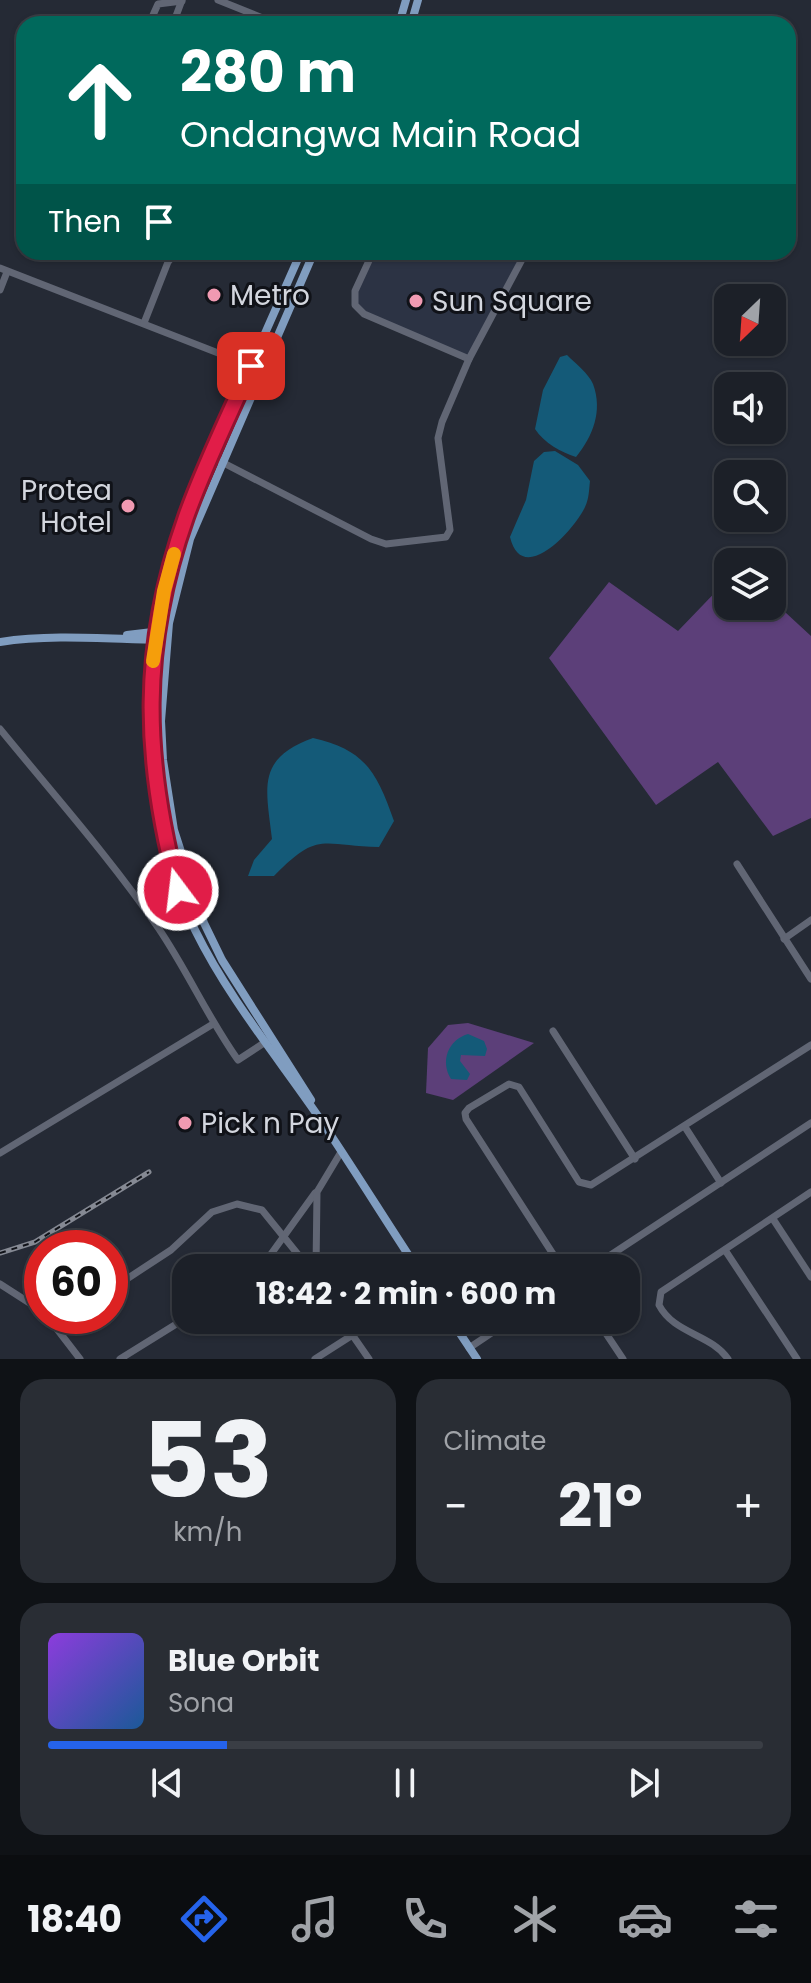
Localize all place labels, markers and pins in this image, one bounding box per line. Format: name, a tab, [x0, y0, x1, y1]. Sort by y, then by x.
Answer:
place label: Metro	[230, 276, 310, 315]
place label: Sun Square	[432, 282, 592, 321]
marker: Metro	[205, 286, 223, 304]
marker: Sun Square	[407, 292, 425, 310]
pin	[217, 332, 285, 400]
place label: Protea Hotel	[21, 471, 112, 542]
marker: Protea Hotel	[119, 497, 137, 515]
place label: Pick n Pay	[201, 1104, 340, 1143]
marker: Pick n Pay	[176, 1114, 194, 1132]

